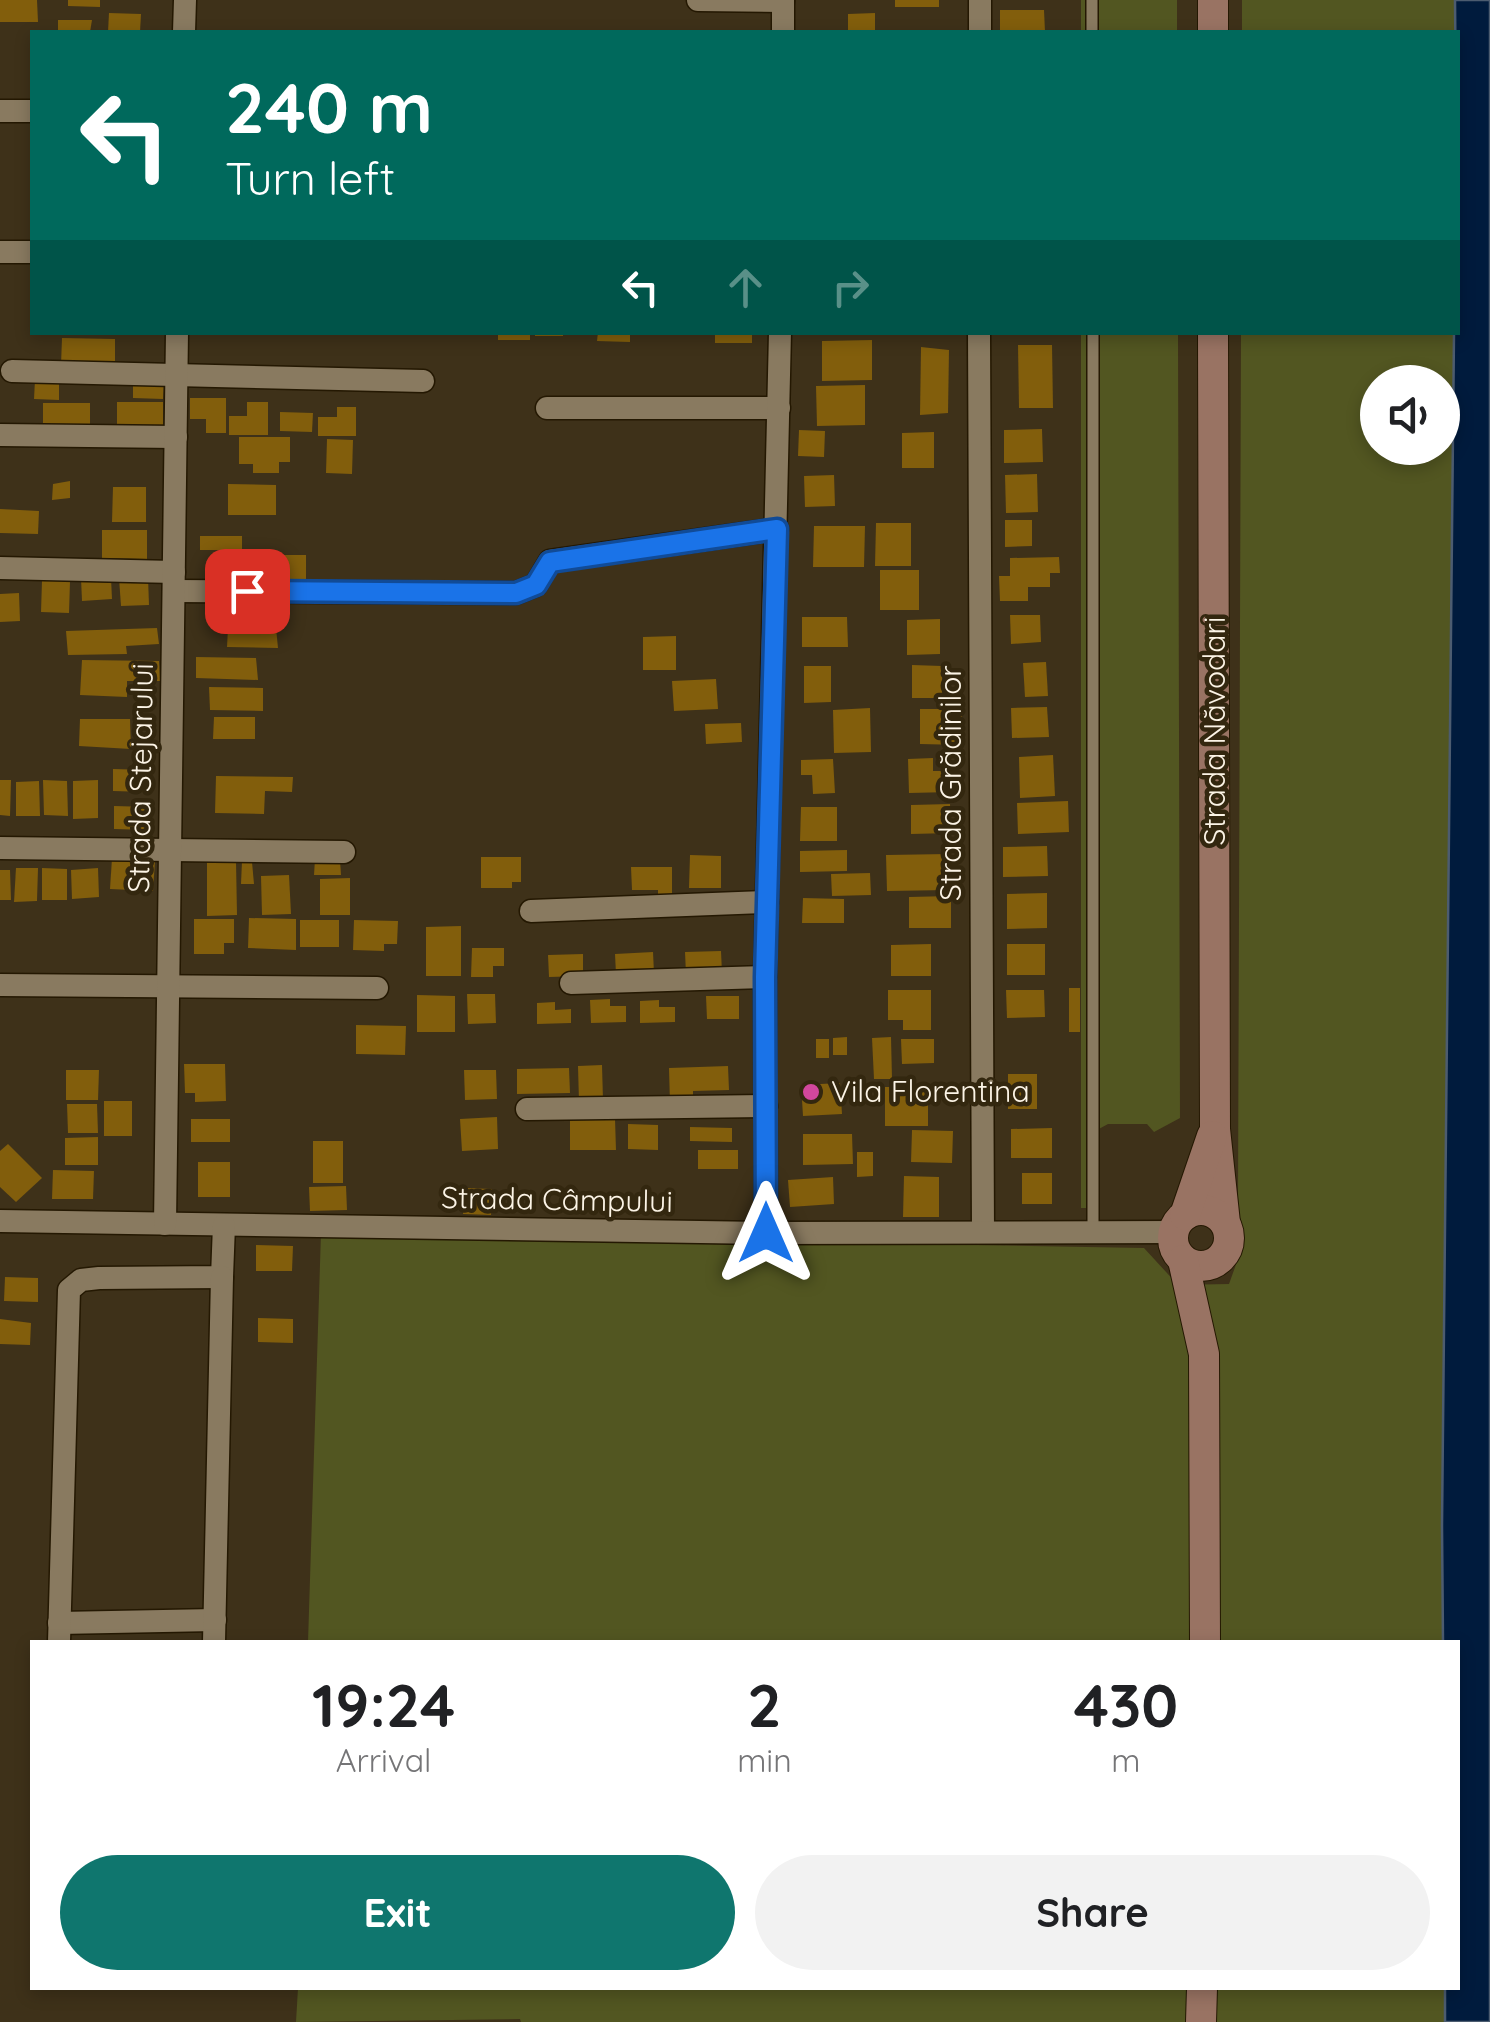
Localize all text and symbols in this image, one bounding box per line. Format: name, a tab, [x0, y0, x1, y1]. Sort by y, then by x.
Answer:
text: 240 m	[225, 63, 433, 151]
icon: left	[60, 70, 190, 200]
text: Turn left	[225, 150, 395, 206]
icon: left	[613, 260, 668, 315]
icon: ahead	[718, 260, 773, 315]
icon: right	[823, 260, 878, 315]
map controls	[1360, 365, 1460, 465]
button: sound	[1360, 365, 1460, 465]
pin	[205, 549, 290, 634]
icon: arrive	[220, 564, 275, 619]
street label: Strada Năvodari	[1195, 617, 1233, 845]
street label: Strada Stejarului	[119, 663, 161, 893]
street label: Strada Grădinilor	[931, 665, 969, 901]
place label: Vila Florentina	[831, 1072, 1030, 1110]
marker: Vila Florentina	[800, 1081, 822, 1103]
street label: Strada Câmpului	[441, 1178, 673, 1220]
position arrow	[714, 1181, 818, 1285]
text: 19:24	[312, 1667, 455, 1742]
text: 2	[747, 1667, 782, 1742]
text: 430	[1074, 1667, 1178, 1742]
text: Arrival	[336, 1740, 431, 1780]
text: min	[737, 1740, 792, 1780]
text: m	[1111, 1740, 1140, 1780]
button: Exit	[60, 1855, 735, 1970]
button: Share	[755, 1855, 1430, 1970]

